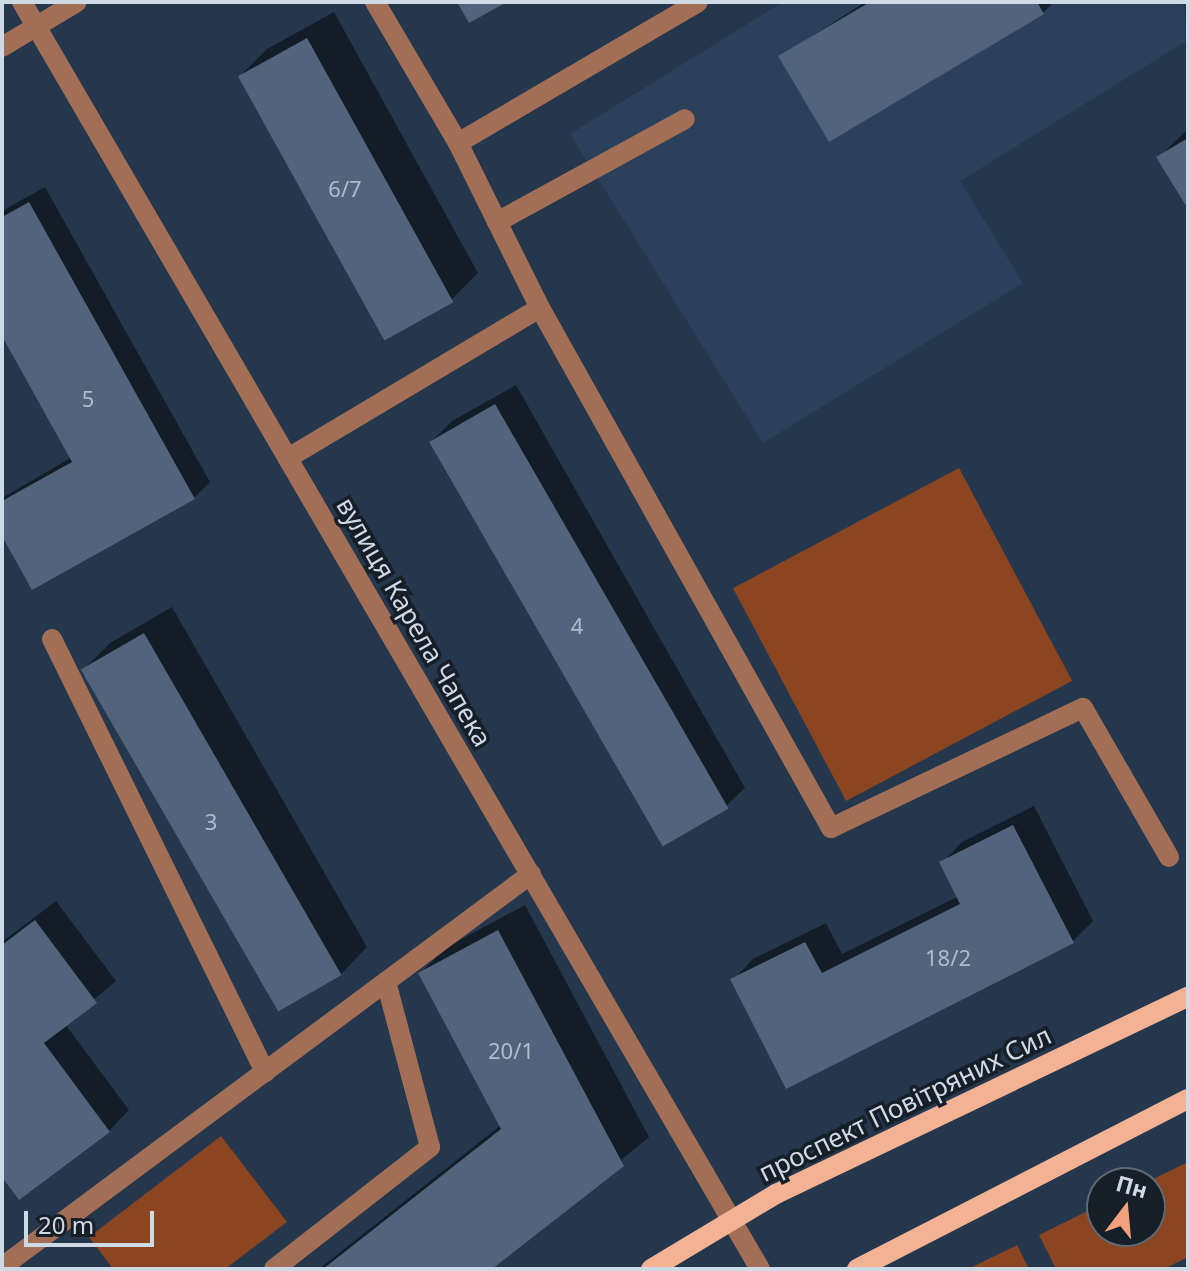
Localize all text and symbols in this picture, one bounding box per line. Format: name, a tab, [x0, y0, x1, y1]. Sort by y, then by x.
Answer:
house number: 6/7	[328, 176, 362, 202]
house number: 5	[82, 386, 94, 412]
street label: вулиця Карела Чапека	[330, 492, 498, 752]
house number: 4	[571, 613, 583, 639]
house number: 3	[205, 809, 217, 835]
house number: 18/2	[925, 945, 971, 971]
street label: проспект Повітряних Сил	[754, 1020, 1056, 1188]
house number: 20/1	[488, 1038, 534, 1064]
north arrow	[1086, 1167, 1166, 1247]
text: Пн	[1113, 1167, 1151, 1205]
scale bar	[28, 1195, 158, 1245]
text: 20 m	[38, 1208, 94, 1241]

